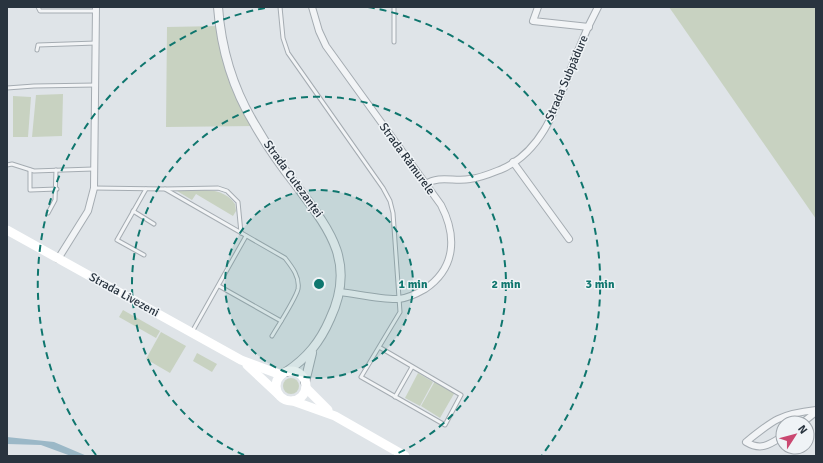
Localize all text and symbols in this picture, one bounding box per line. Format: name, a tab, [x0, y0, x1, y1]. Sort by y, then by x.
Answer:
street label: Strada Subpădure	[542, 33, 592, 123]
street label: Strada Rămurele	[376, 120, 438, 198]
street label: Strada Cutezanței	[260, 138, 326, 220]
street label: Strada Livezeni	[86, 270, 162, 320]
centre of rings	[312, 277, 326, 291]
text: 1 min	[399, 277, 428, 292]
text: 2 min	[492, 277, 521, 292]
text: 3 min	[586, 277, 615, 292]
north arrow	[775, 415, 815, 455]
text: N	[795, 422, 810, 436]

